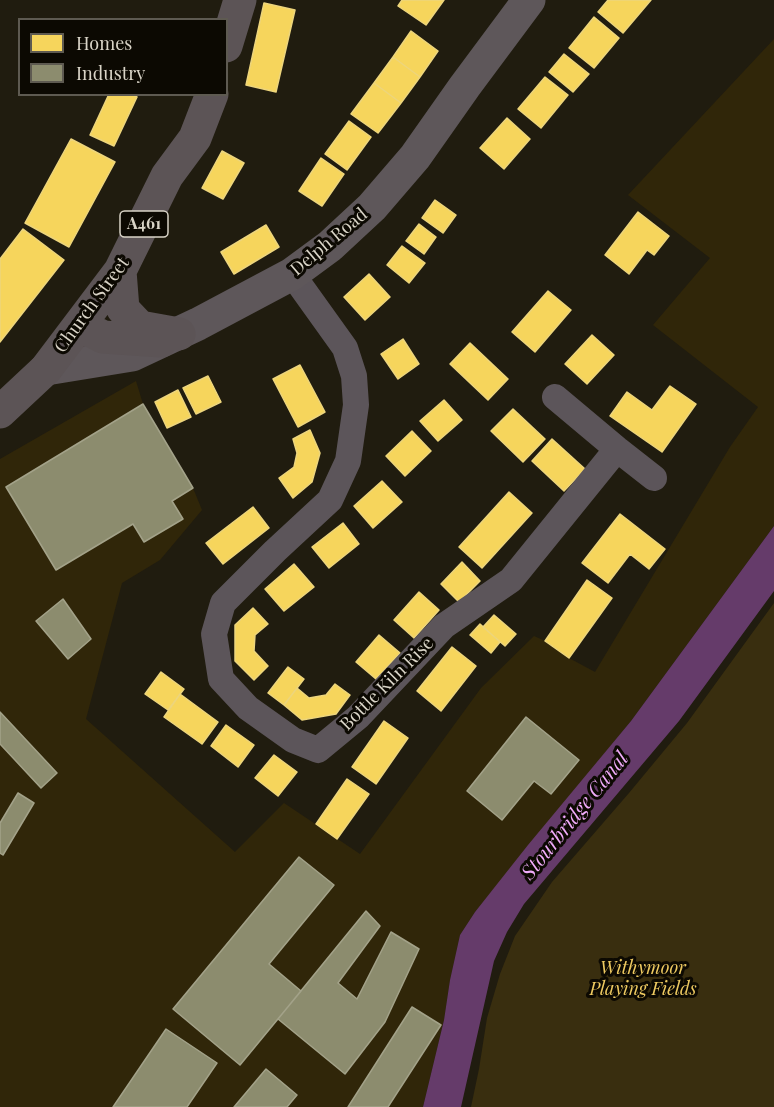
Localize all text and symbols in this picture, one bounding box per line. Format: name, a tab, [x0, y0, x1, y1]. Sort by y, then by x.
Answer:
legend	[18, 18, 228, 96]
text: Homes	[76, 31, 132, 55]
text: Industry	[76, 61, 145, 85]
street label: Delph Road	[286, 204, 372, 280]
road number: A461	[120, 211, 168, 237]
street label: Church Street	[50, 253, 134, 357]
street label: Bottle Kiln Rise	[336, 633, 438, 735]
water label: Stourbridge Canal	[516, 747, 634, 885]
park label: Withymoor Playing Fields	[589, 957, 697, 1000]

